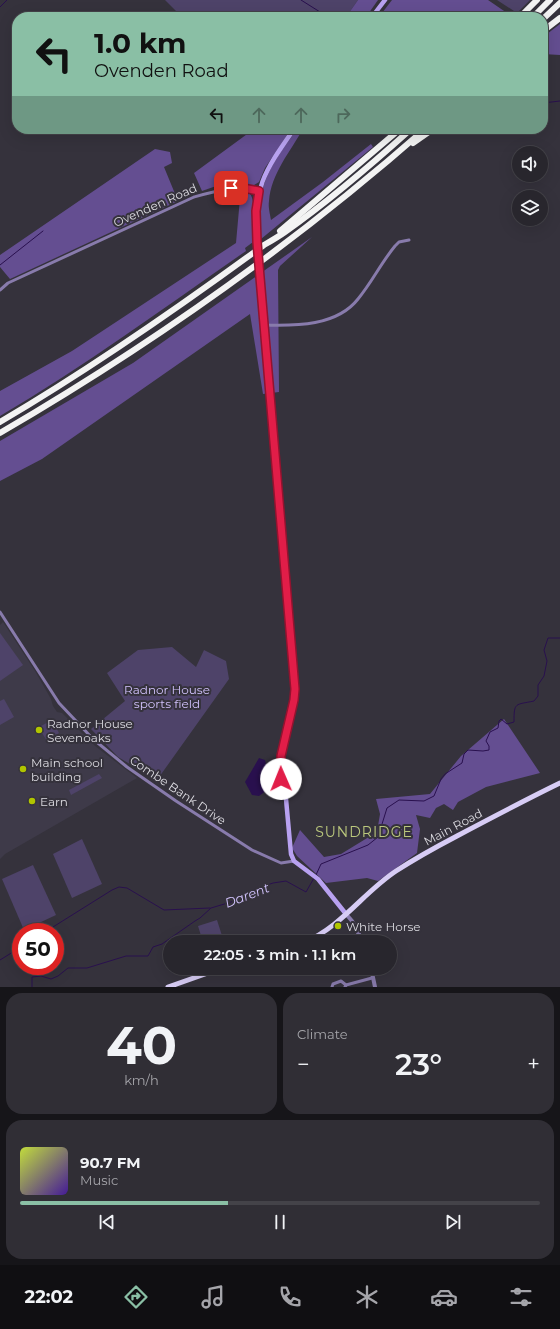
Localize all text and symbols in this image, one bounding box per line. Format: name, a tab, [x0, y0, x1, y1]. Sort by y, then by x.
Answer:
text: 1.0 km	[94, 26, 187, 60]
icon: left	[28, 28, 80, 80]
text: Ovenden Road	[94, 60, 229, 82]
icon: left	[206, 104, 228, 126]
icon: ahead	[248, 104, 270, 126]
icon: ahead	[290, 104, 312, 126]
icon: right	[332, 104, 354, 126]
map controls	[512, 146, 548, 226]
button: sound	[512, 146, 548, 182]
pin	[214, 171, 248, 205]
icon: arrive	[220, 177, 242, 199]
street label: Ovenden Road	[111, 180, 199, 230]
button: layers	[512, 190, 548, 226]
park label: Radnor House sports field	[124, 682, 210, 711]
place label: Radnor House Sevenoaks	[47, 716, 133, 745]
marker: Radnor House Sevenoaks	[34, 725, 44, 735]
street label: Combe Bank Drive	[127, 752, 229, 828]
place label: Main school building	[31, 755, 103, 784]
position arrow	[260, 758, 302, 800]
marker: Main school building	[18, 764, 28, 774]
place label: Earn	[40, 794, 68, 809]
marker: Earn	[27, 796, 37, 806]
street label: Main Road	[421, 805, 485, 849]
district label: SUNDRIDGE	[315, 823, 413, 841]
water label: Darent	[222, 879, 272, 911]
place label: White Horse	[346, 919, 421, 934]
marker: White Horse	[333, 921, 343, 931]
speed limit sign: 50	[12, 923, 64, 975]
text: 22:05 · 3 min · 1.1 km	[204, 945, 356, 964]
text: 40	[106, 1014, 177, 1077]
text: Climate	[297, 1026, 348, 1042]
text: 23°	[395, 1046, 442, 1083]
text: −	[297, 1051, 310, 1078]
text: +	[527, 1051, 540, 1078]
text: km/h	[124, 1072, 159, 1088]
text: 90.7 FM	[80, 1153, 141, 1172]
text: Music	[80, 1172, 118, 1188]
icon: previous	[96, 1211, 118, 1233]
icon: pause	[269, 1211, 291, 1233]
icon: next	[442, 1211, 464, 1233]
icon: directions	[122, 1283, 150, 1311]
icon: music	[199, 1283, 227, 1311]
icon: phone	[276, 1283, 304, 1311]
icon: climate	[353, 1283, 381, 1311]
icon: car	[430, 1283, 458, 1311]
icon: filters	[507, 1283, 535, 1311]
text: 22:02	[25, 1286, 73, 1308]

